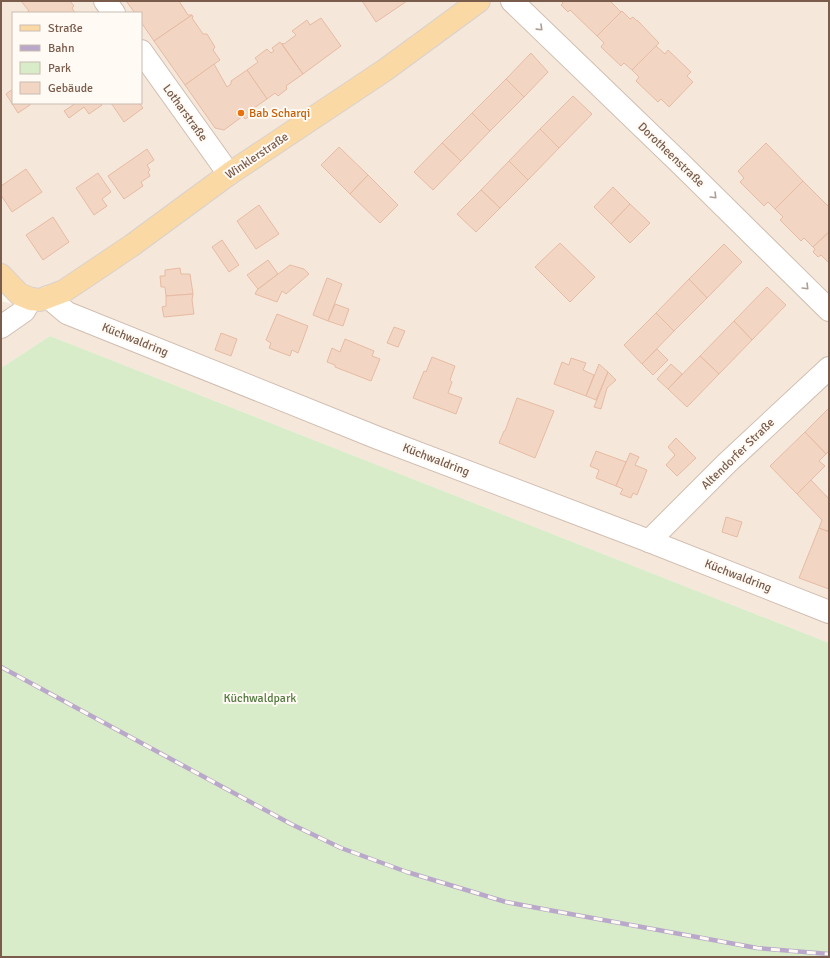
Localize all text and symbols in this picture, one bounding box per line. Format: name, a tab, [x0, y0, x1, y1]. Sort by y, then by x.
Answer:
legend	[12, 12, 142, 104]
text: Straße	[48, 21, 83, 36]
one-way arrow	[535, 23, 543, 31]
text: Bahn	[48, 41, 74, 56]
text: Park	[48, 61, 71, 76]
text: Gebäude	[48, 81, 93, 96]
street label: Lotharstraße	[159, 82, 211, 144]
place label: Bab Scharqi	[249, 106, 310, 121]
marker: Bab Scharqi	[236, 108, 246, 118]
street label: Dorotheenstraße	[634, 119, 708, 191]
street label: Winklerstraße	[223, 129, 291, 183]
one-way arrow	[709, 191, 717, 199]
one-way arrow	[801, 283, 809, 290]
street label: Küchwaldring	[99, 320, 171, 360]
street label: Altendorfer Straße	[698, 415, 778, 493]
street label: Küchwaldring	[400, 440, 472, 480]
street label: Küchwaldring	[702, 556, 774, 596]
park label: Küchwaldpark	[224, 691, 296, 706]

